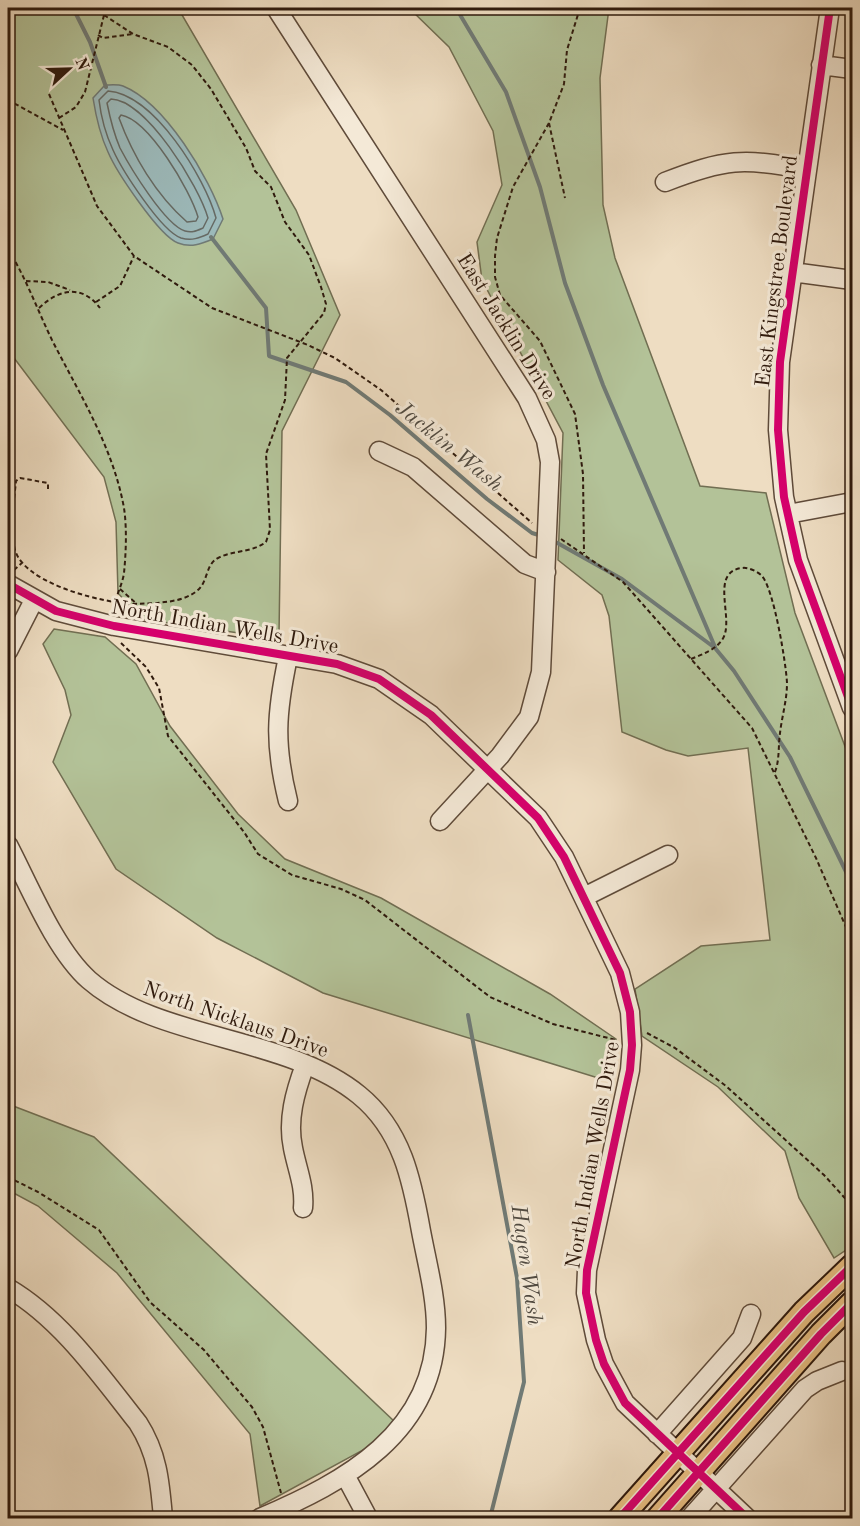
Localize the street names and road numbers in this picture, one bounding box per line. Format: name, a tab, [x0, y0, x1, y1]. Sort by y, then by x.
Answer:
street label: East Kingstree Boulevard	[753, 154, 802, 388]
street label: East Jacklin Drive	[452, 250, 559, 404]
street label: North Indian Wells Drive	[109, 597, 340, 658]
street label: North Nicklaus Drive	[140, 979, 331, 1062]
street label: North Indian Wells Drive	[563, 1040, 624, 1271]

